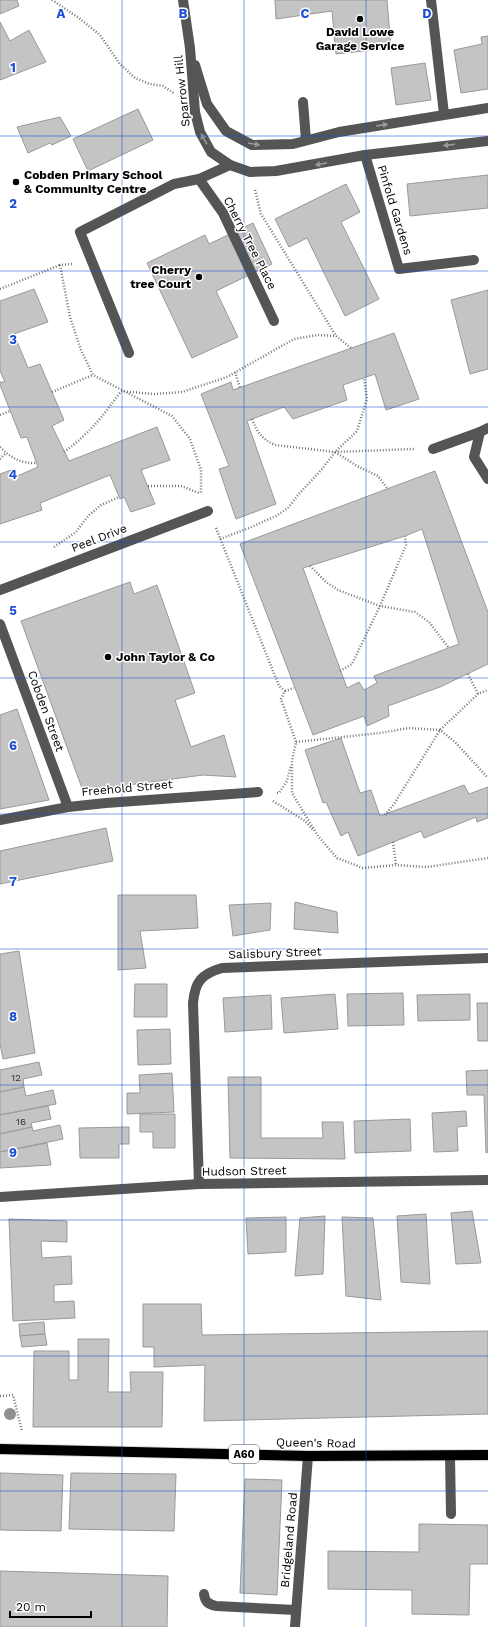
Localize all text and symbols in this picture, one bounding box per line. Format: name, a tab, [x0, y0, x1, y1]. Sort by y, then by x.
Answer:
text: A	[57, 6, 66, 21]
text: B	[179, 6, 188, 21]
text: C	[301, 6, 310, 21]
text: D	[422, 6, 432, 21]
marker: David Lowe Garage Service	[355, 14, 365, 24]
place label: David Lowe Garage Service	[316, 25, 404, 53]
street label: Sparrow Hill	[171, 54, 193, 127]
text: 1	[10, 60, 16, 75]
one-way arrow	[376, 122, 388, 128]
one-way arrow	[200, 134, 207, 145]
one-way arrow	[248, 141, 260, 147]
one-way arrow	[443, 142, 455, 149]
one-way arrow	[314, 161, 327, 167]
street label: Pinfold Gardens	[375, 163, 415, 257]
place label: Cobden Primary School & Community Centre	[24, 168, 163, 196]
marker: Cobden Primary School & Community Centre	[11, 177, 21, 187]
street label: Cherry Tree Place	[220, 194, 280, 292]
text: 2	[9, 196, 17, 211]
place label: Cherry tree Court	[130, 263, 192, 291]
marker: Cherry tree Court	[194, 272, 204, 282]
text: 3	[9, 332, 17, 347]
text: 4	[9, 467, 18, 482]
street label: Peel Drive	[69, 521, 129, 555]
text: 5	[9, 603, 17, 618]
place label: John Taylor & Co	[116, 650, 215, 664]
marker: John Taylor & Co	[103, 652, 113, 662]
street label: Cobden Street	[25, 669, 67, 753]
text: 6	[9, 738, 17, 753]
street label: Freehold Street	[81, 777, 173, 799]
text: 7	[9, 874, 17, 889]
street label: Salisbury Street	[228, 944, 322, 962]
text: 8	[9, 1009, 17, 1024]
house number: 12	[11, 1072, 21, 1083]
house number: 16	[16, 1116, 26, 1127]
text: 9	[9, 1145, 17, 1160]
street label: Hudson Street	[201, 1163, 287, 1179]
street label: Queen's Road	[276, 1435, 356, 1451]
road number: A60	[229, 1445, 259, 1463]
street label: Bridgeland Road	[278, 1492, 300, 1588]
scale bar	[10, 1593, 91, 1619]
text: 20 m	[16, 1600, 46, 1614]

